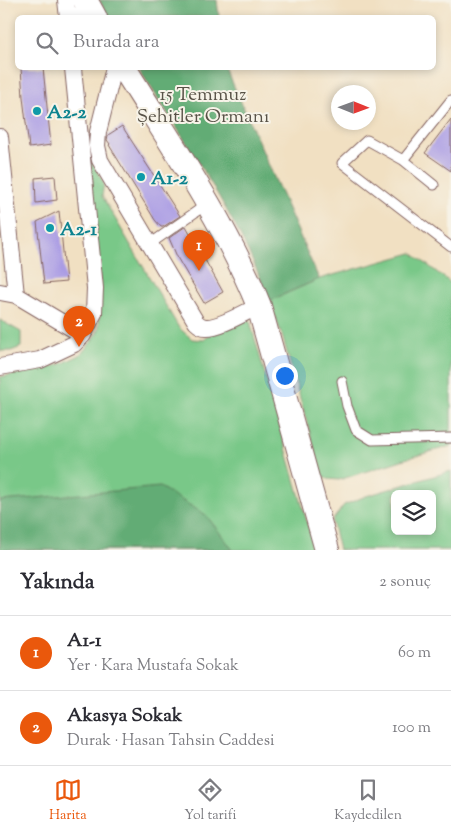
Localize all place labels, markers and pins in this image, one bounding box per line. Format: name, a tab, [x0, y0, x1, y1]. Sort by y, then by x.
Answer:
place label: A2-2	[47, 100, 87, 127]
marker: A2-2	[31, 105, 43, 117]
place label: A1-2	[151, 166, 188, 193]
marker: A1-2	[135, 171, 147, 183]
place label: A2-1	[60, 217, 98, 244]
marker: A2-1	[44, 222, 56, 234]
pin: 1	[183, 230, 215, 271]
pin: 2	[63, 306, 95, 347]

